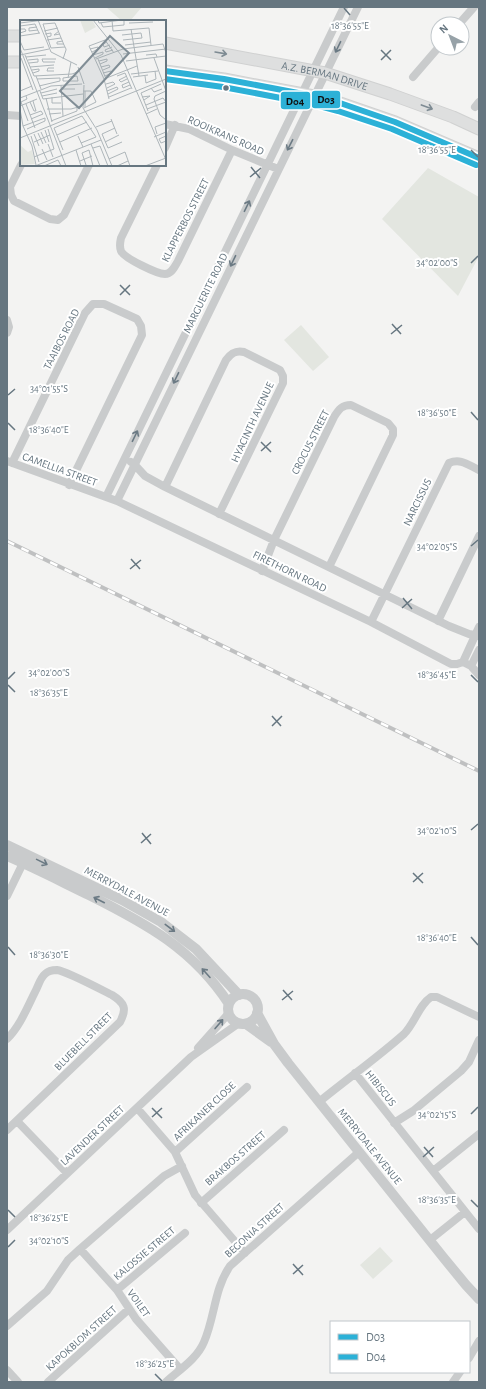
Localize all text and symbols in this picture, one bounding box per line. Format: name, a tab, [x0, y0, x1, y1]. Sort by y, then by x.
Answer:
north arrow	[430, 16, 470, 56]
inset map	[20, 20, 166, 166]
text: 18°36'55"E	[331, 21, 369, 31]
text: N	[437, 22, 450, 36]
one-way arrow	[334, 40, 341, 52]
one-way arrow	[214, 49, 227, 57]
street label: A.Z. BERMAN DRIVE	[281, 60, 369, 93]
unlabelled marker	[221, 83, 231, 93]
line badge: D03	[311, 90, 341, 109]
line badge: D04	[280, 91, 311, 110]
text: D03	[317, 94, 335, 105]
text: D04	[286, 96, 305, 107]
one-way arrow	[420, 104, 432, 112]
street label: ROOIKRANS ROAD	[186, 114, 266, 157]
one-way arrow	[286, 139, 293, 151]
text: 18°36'55"E	[418, 145, 456, 155]
street label: KLAPPERBOS STREET	[160, 176, 212, 264]
one-way arrow	[244, 200, 251, 212]
street label: MARGUERITE ROAD	[181, 251, 230, 335]
one-way arrow	[229, 255, 236, 267]
text: 34°02'00"S	[416, 258, 458, 268]
street label: TAAIBOS ROAD	[41, 307, 81, 371]
one-way arrow	[172, 372, 179, 384]
street label: HYACINTH AVENUE	[229, 380, 276, 464]
text: 34°01'55"S	[30, 384, 68, 394]
street label: CROCUS STREET	[289, 408, 332, 476]
text: 18°36'50"E	[418, 408, 457, 418]
text: 18°36'40"E	[29, 425, 69, 435]
one-way arrow	[132, 431, 139, 443]
street label: CAMELLIA STREET	[21, 451, 99, 488]
street label: NARCISSUS	[401, 477, 434, 528]
text: 34°02'05"S	[417, 542, 457, 552]
street label: FIRETHORN ROAD	[251, 549, 328, 594]
text: 34°02'00"S	[28, 668, 70, 678]
text: 18°36'45"E	[418, 670, 456, 680]
text: 18°36'35"E	[30, 688, 68, 698]
text: 34°02'10"S	[417, 826, 457, 836]
one-way arrow	[36, 859, 48, 866]
street label: MERRYDALE AVENUE	[83, 865, 171, 919]
one-way arrow	[93, 896, 105, 903]
one-way arrow	[164, 924, 175, 932]
text: 18°36'40"E	[417, 933, 457, 943]
text: 18°36'30"E	[30, 950, 68, 960]
one-way arrow	[201, 968, 210, 978]
street label: BLUEBELL STREET	[52, 1010, 115, 1073]
one-way arrow	[215, 1019, 224, 1030]
street label: HIBISCUS	[363, 1068, 398, 1108]
street label: AFRIKANER CLOSE	[171, 1079, 238, 1143]
street label: LAVENDER STREET	[58, 1103, 127, 1168]
street label: MERRYDALE AVENUE	[336, 1106, 404, 1187]
text: 34°02'15"S	[418, 1110, 457, 1120]
street label: BRAKBOS STREET	[203, 1129, 268, 1188]
text: 18°36'35"E	[418, 1195, 456, 1205]
street label: BEGONIA STREET	[223, 1201, 287, 1260]
text: 18°36'25"E	[30, 1213, 68, 1223]
street label: KALOSSIE STREET	[111, 1224, 178, 1282]
text: 34°02'10"S	[29, 1236, 69, 1246]
street label: VOILET	[125, 1287, 152, 1320]
street label: KAPOKBLOM STREET	[44, 1303, 119, 1373]
legend	[330, 1321, 470, 1373]
text: D03	[366, 1331, 385, 1343]
text: D04	[366, 1351, 386, 1363]
text: 18°36'25"E	[136, 1359, 174, 1369]

